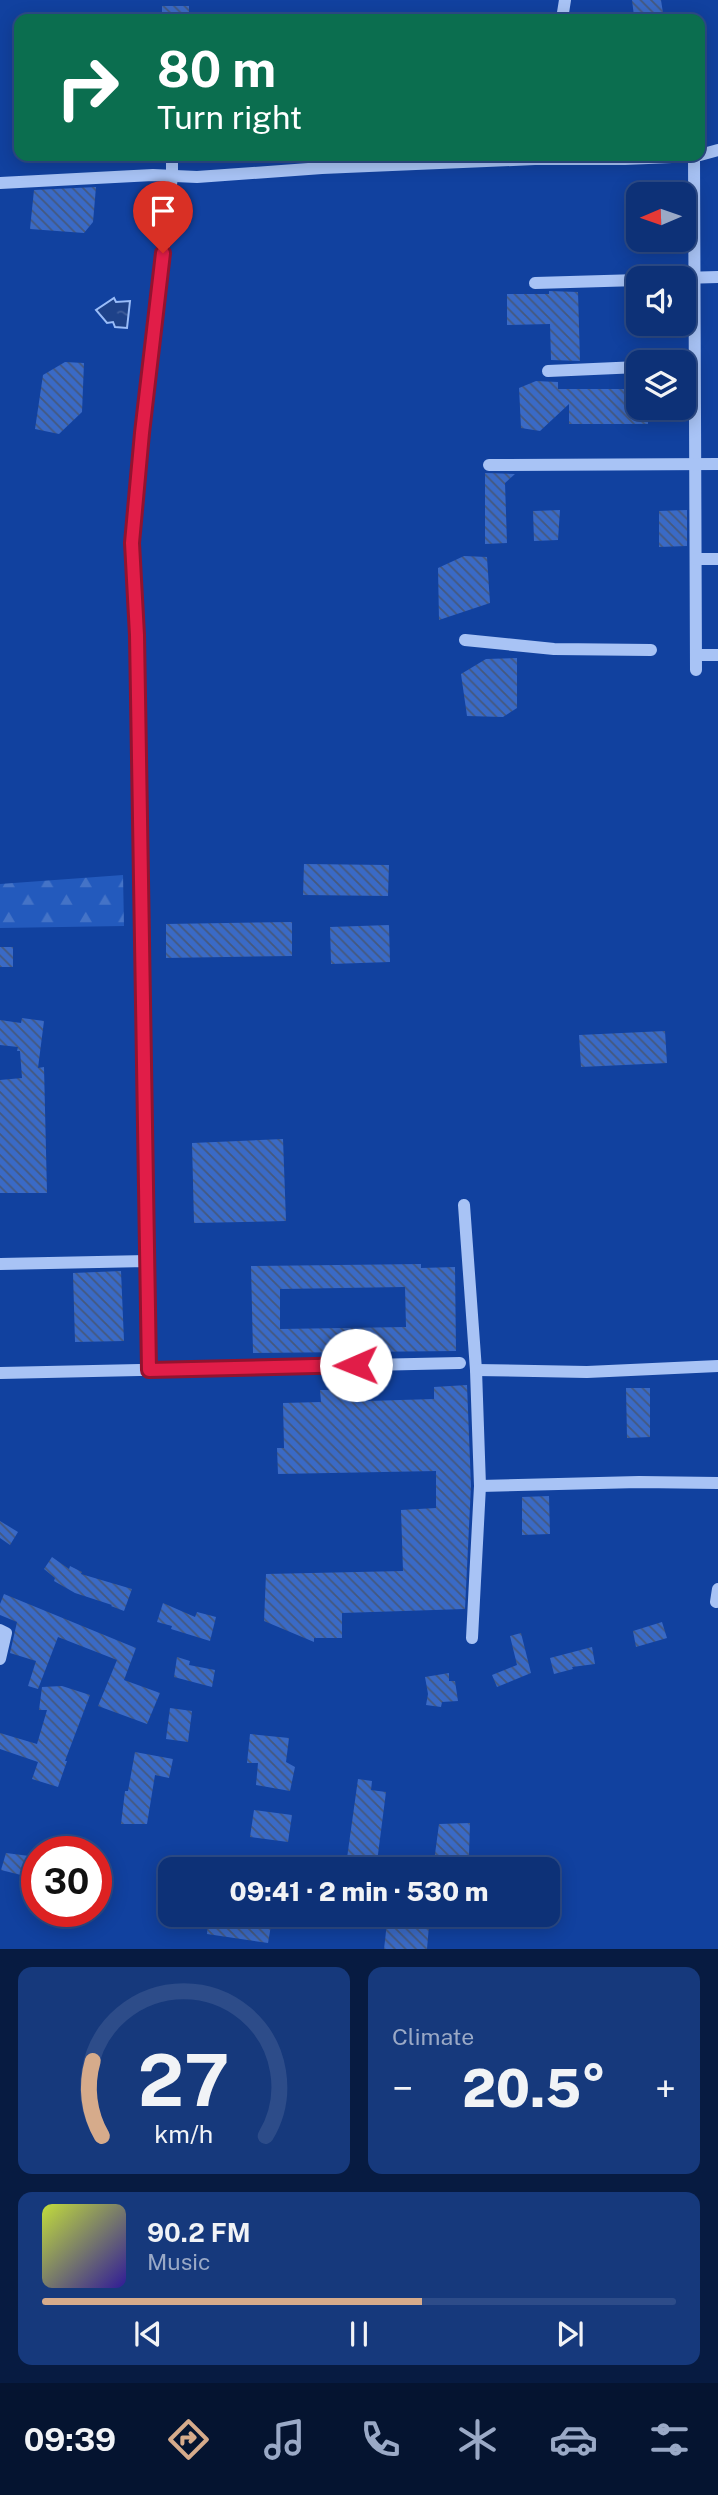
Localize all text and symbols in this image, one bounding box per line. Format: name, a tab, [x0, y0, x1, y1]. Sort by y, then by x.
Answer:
text: 80 m	[157, 40, 276, 98]
icon: right	[42, 42, 133, 133]
text: Turn right	[157, 99, 302, 136]
pin	[133, 181, 193, 253]
north arrow	[626, 182, 696, 252]
map controls	[626, 182, 696, 420]
icon: arrive	[144, 192, 182, 230]
button: sound	[626, 266, 696, 336]
button: layers	[626, 350, 696, 420]
position arrow	[319, 1328, 393, 1402]
speed limit sign: 30	[21, 1836, 112, 1927]
text: 09:41 · 2 min · 530 m	[230, 1876, 488, 1907]
text: Climate	[392, 2023, 474, 2050]
text: 27	[138, 2038, 230, 2123]
text: 20.5°	[462, 2058, 606, 2119]
text: −	[392, 2066, 413, 2111]
text: +	[655, 2066, 676, 2111]
text: km/h	[155, 2119, 213, 2149]
text: 90.2 FM	[147, 2217, 251, 2248]
text: Music	[147, 2248, 211, 2275]
icon: previous	[129, 2315, 167, 2353]
icon: pause	[340, 2315, 378, 2353]
icon: next	[551, 2315, 589, 2353]
icon: directions	[164, 2415, 213, 2464]
icon: music	[260, 2415, 309, 2464]
icon: phone	[356, 2415, 405, 2464]
icon: climate	[453, 2415, 502, 2464]
icon: car	[549, 2415, 598, 2464]
icon: filters	[645, 2415, 694, 2464]
text: 09:39	[24, 2421, 116, 2458]

